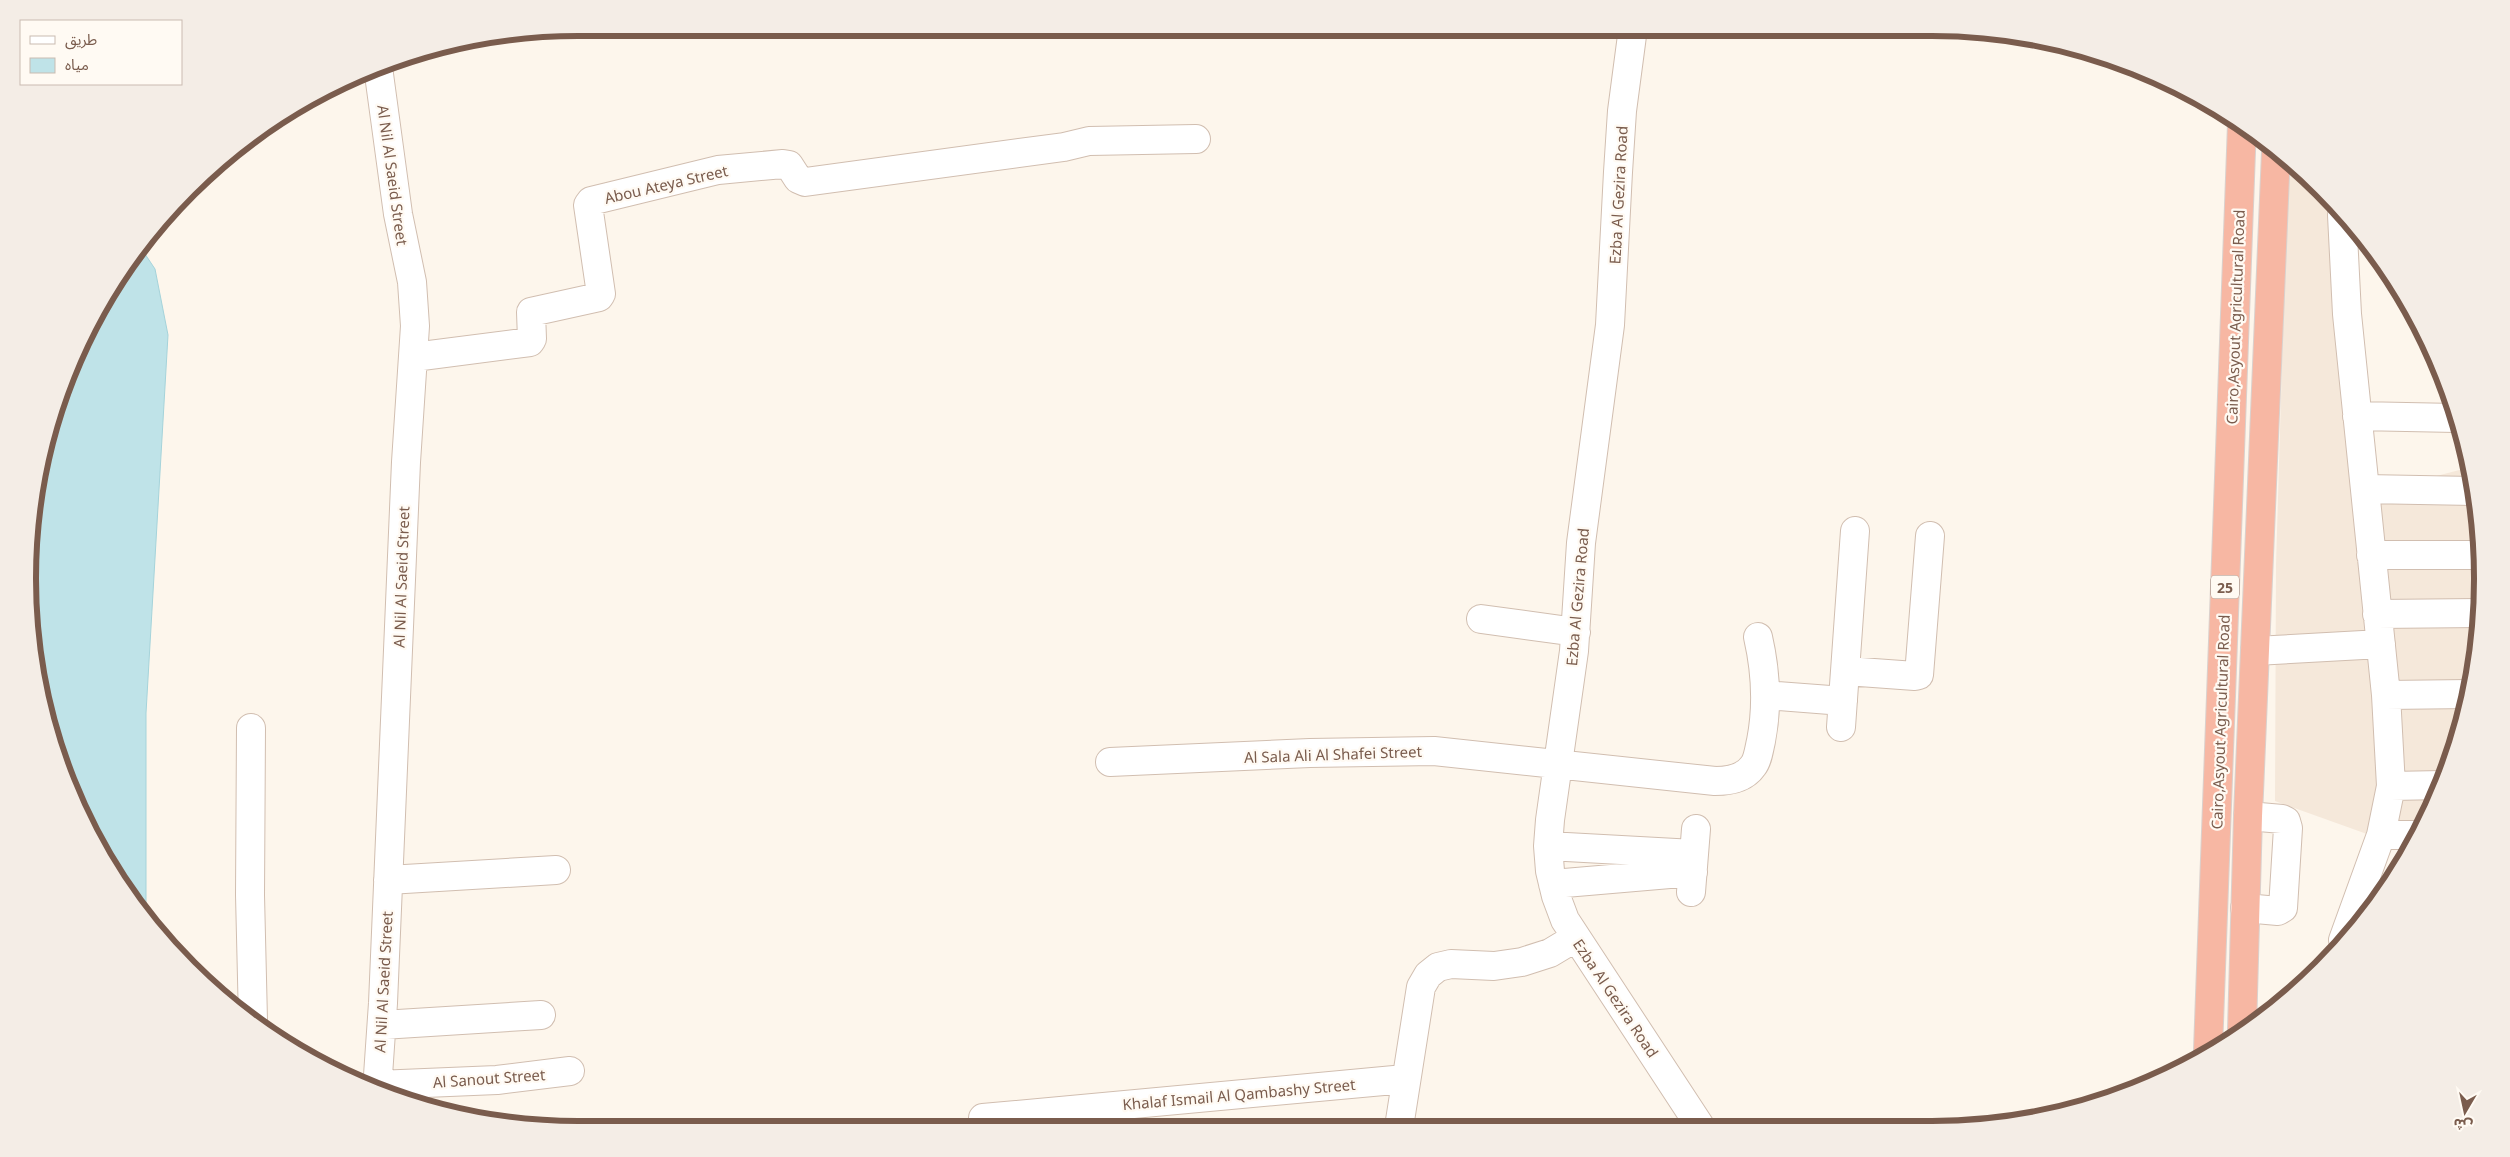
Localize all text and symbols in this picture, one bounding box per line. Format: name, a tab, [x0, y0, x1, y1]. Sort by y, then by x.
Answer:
legend	[20, 20, 182, 85]
text: طريق	[65, 29, 97, 50]
text: مياه	[65, 54, 89, 74]
street label: Al Nil Al Saeid Street	[373, 103, 413, 247]
street label: Ezba Al Gezira Road	[1604, 125, 1632, 265]
street label: Abou Ateya Street	[602, 160, 730, 208]
street label: Cairo,Asyout Agricultural Road	[2221, 209, 2249, 425]
street label: Al Nil Al Saeid Street	[389, 505, 413, 648]
street label: Ezba Al Gezira Road	[1561, 527, 1593, 667]
road number: 25	[2211, 576, 2239, 598]
street label: Cairo,Asyout Agricultural Road	[2206, 614, 2234, 830]
street label: Al Sala Ali Al Shafei Street	[1244, 741, 1423, 767]
street label: Al Nil Al Saeid Street	[369, 910, 397, 1053]
street label: Ezba Al Gezira Road	[1569, 935, 1663, 1061]
street label: Al Sanout Street	[432, 1064, 547, 1092]
street label: Khalaf Ismail Al Qambashy Street	[1122, 1074, 1357, 1114]
north arrow	[2440, 1087, 2490, 1137]
text: ش	[2452, 1114, 2474, 1136]

